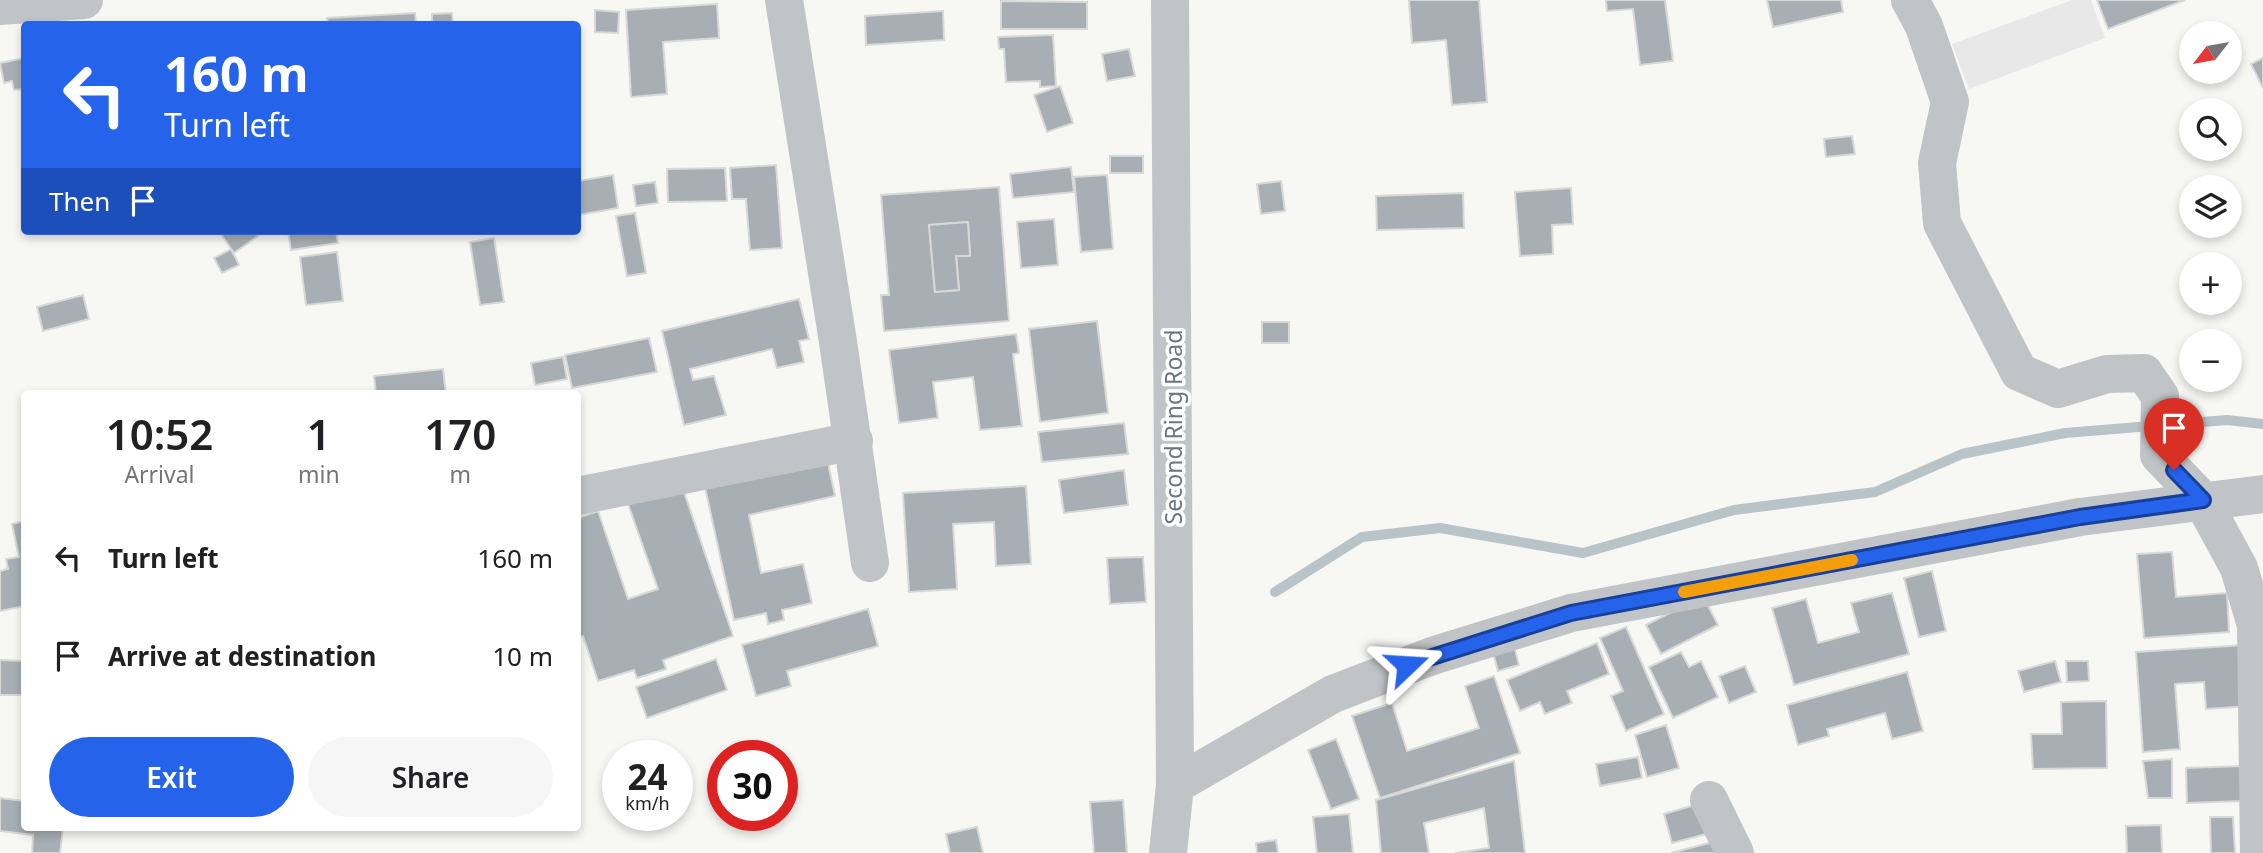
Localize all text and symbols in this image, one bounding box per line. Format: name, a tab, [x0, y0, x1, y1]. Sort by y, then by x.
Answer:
north arrow	[2179, 21, 2242, 84]
map controls	[2179, 21, 2242, 392]
text: 160 m	[164, 40, 309, 106]
icon: left	[49, 49, 140, 140]
button: search	[2179, 98, 2242, 161]
text: Turn left	[164, 103, 290, 146]
button: layers	[2179, 175, 2242, 238]
icon: arrive	[124, 182, 162, 220]
text: Then	[49, 183, 110, 219]
button: +	[2179, 252, 2242, 315]
button: −	[2179, 329, 2242, 392]
street label: Second Ring Road	[1157, 330, 1189, 524]
pin	[2144, 398, 2204, 470]
text: 10:52	[106, 405, 213, 462]
text: 1	[307, 405, 331, 462]
text: 170	[424, 405, 496, 462]
icon: arrive	[2155, 409, 2193, 447]
text: Arrival	[124, 458, 195, 490]
text: min	[298, 458, 340, 490]
text: m	[450, 458, 471, 490]
icon: left	[49, 539, 87, 577]
text: Turn left	[108, 540, 219, 576]
text: 160 m	[477, 540, 553, 576]
position arrow	[1370, 628, 1444, 702]
icon: arrive	[49, 637, 87, 675]
text: Arrive at destination	[108, 638, 377, 674]
text: 10 m	[492, 638, 553, 674]
button: Exit	[49, 737, 294, 817]
button: Share	[308, 737, 553, 817]
speed limit sign: 30	[707, 740, 798, 831]
text: 24	[627, 753, 668, 800]
text: km/h	[625, 791, 670, 815]

